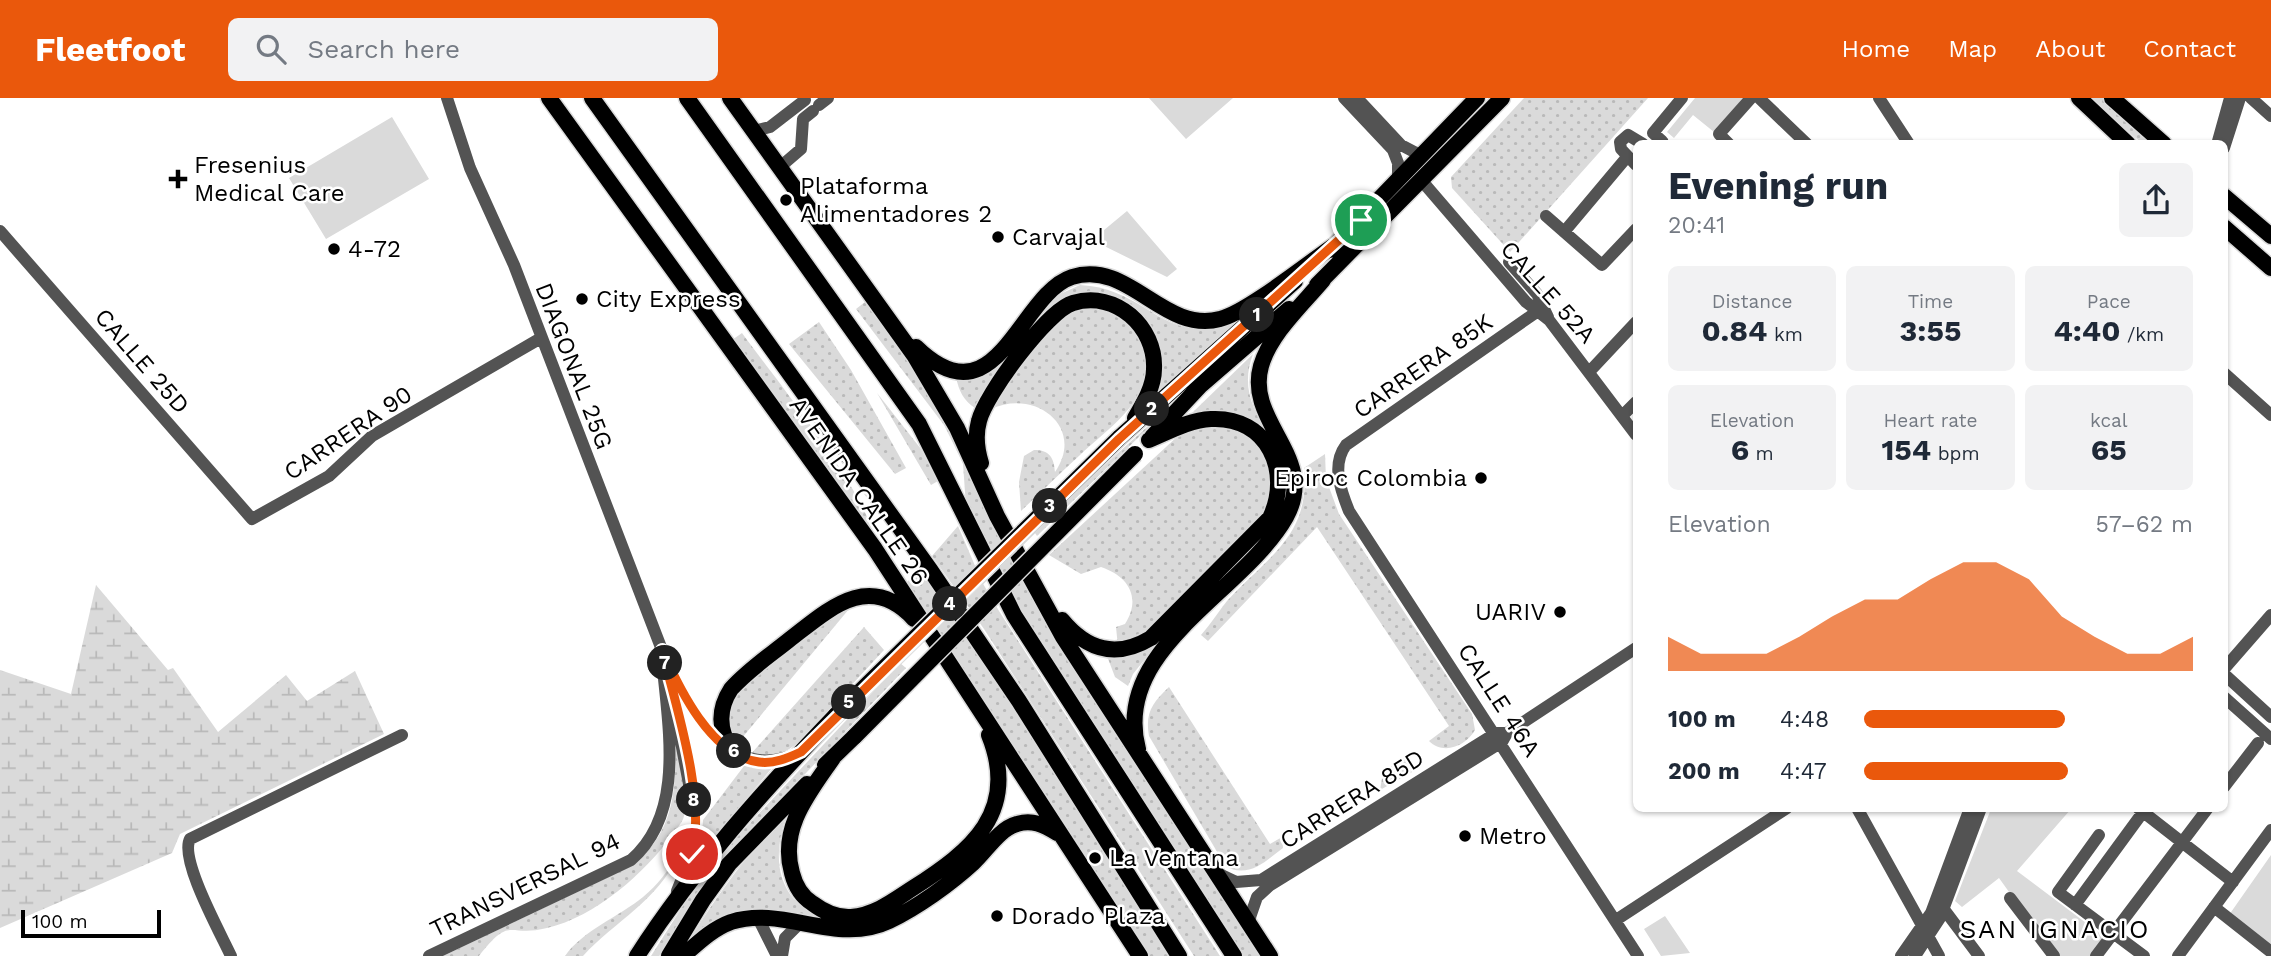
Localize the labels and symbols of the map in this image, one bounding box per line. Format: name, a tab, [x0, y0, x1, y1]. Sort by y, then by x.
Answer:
place label: Fresenius Medical Care	[194, 151, 345, 207]
marker: Fresenius Medical Care	[168, 169, 188, 189]
place label: Plataforma Alimentadores 2	[800, 172, 992, 228]
pin	[1331, 190, 1391, 250]
marker: Plataforma Alimentadores 2	[778, 192, 794, 208]
place label: Carvajal	[1012, 223, 1106, 251]
marker: Carvajal	[990, 229, 1006, 245]
place label: 4-72	[348, 235, 401, 263]
street label: CALLE 52A	[1495, 235, 1601, 349]
marker: 4-72	[326, 241, 342, 257]
street label: DIAGONAL 25G	[529, 279, 619, 453]
place label: City Express	[596, 285, 741, 313]
marker: City Express	[574, 291, 590, 307]
pin: 1	[1240, 298, 1274, 332]
street label: CALLE 25D	[89, 303, 195, 419]
street label: CARRERA 85K	[1348, 308, 1498, 424]
street label: CARRERA 90	[279, 380, 417, 486]
street label: AVENIDA CALLE 26	[784, 392, 934, 590]
pin: 2	[1134, 392, 1170, 426]
place label: Epiroc Colombia	[1274, 464, 1467, 492]
marker: Epiroc Colombia	[1473, 470, 1489, 486]
pin: 3	[1032, 488, 1068, 524]
pin: 4	[932, 587, 968, 622]
place label: UARIV	[1475, 598, 1546, 626]
marker: UARIV	[1552, 604, 1568, 620]
street label: CALLE 46A	[1452, 638, 1546, 762]
pin: 7	[648, 646, 682, 680]
pin: 5	[832, 684, 866, 720]
pin: 6	[716, 734, 752, 768]
street label: CARRERA 85D	[1275, 744, 1429, 854]
pin: 8	[676, 782, 712, 818]
place label: Metro	[1479, 822, 1547, 850]
pin	[662, 824, 722, 884]
street label: TRANSVERSAL 94	[425, 827, 625, 943]
marker: Metro	[1457, 828, 1473, 844]
place label: La Ventana	[1109, 844, 1239, 872]
marker: La Ventana	[1087, 850, 1103, 866]
place label: Dorado Plaza	[1011, 902, 1165, 930]
scale bar	[21, 907, 161, 939]
marker: Dorado Plaza	[989, 908, 1005, 924]
district label: SAN IGNACIO	[1960, 914, 2150, 944]

